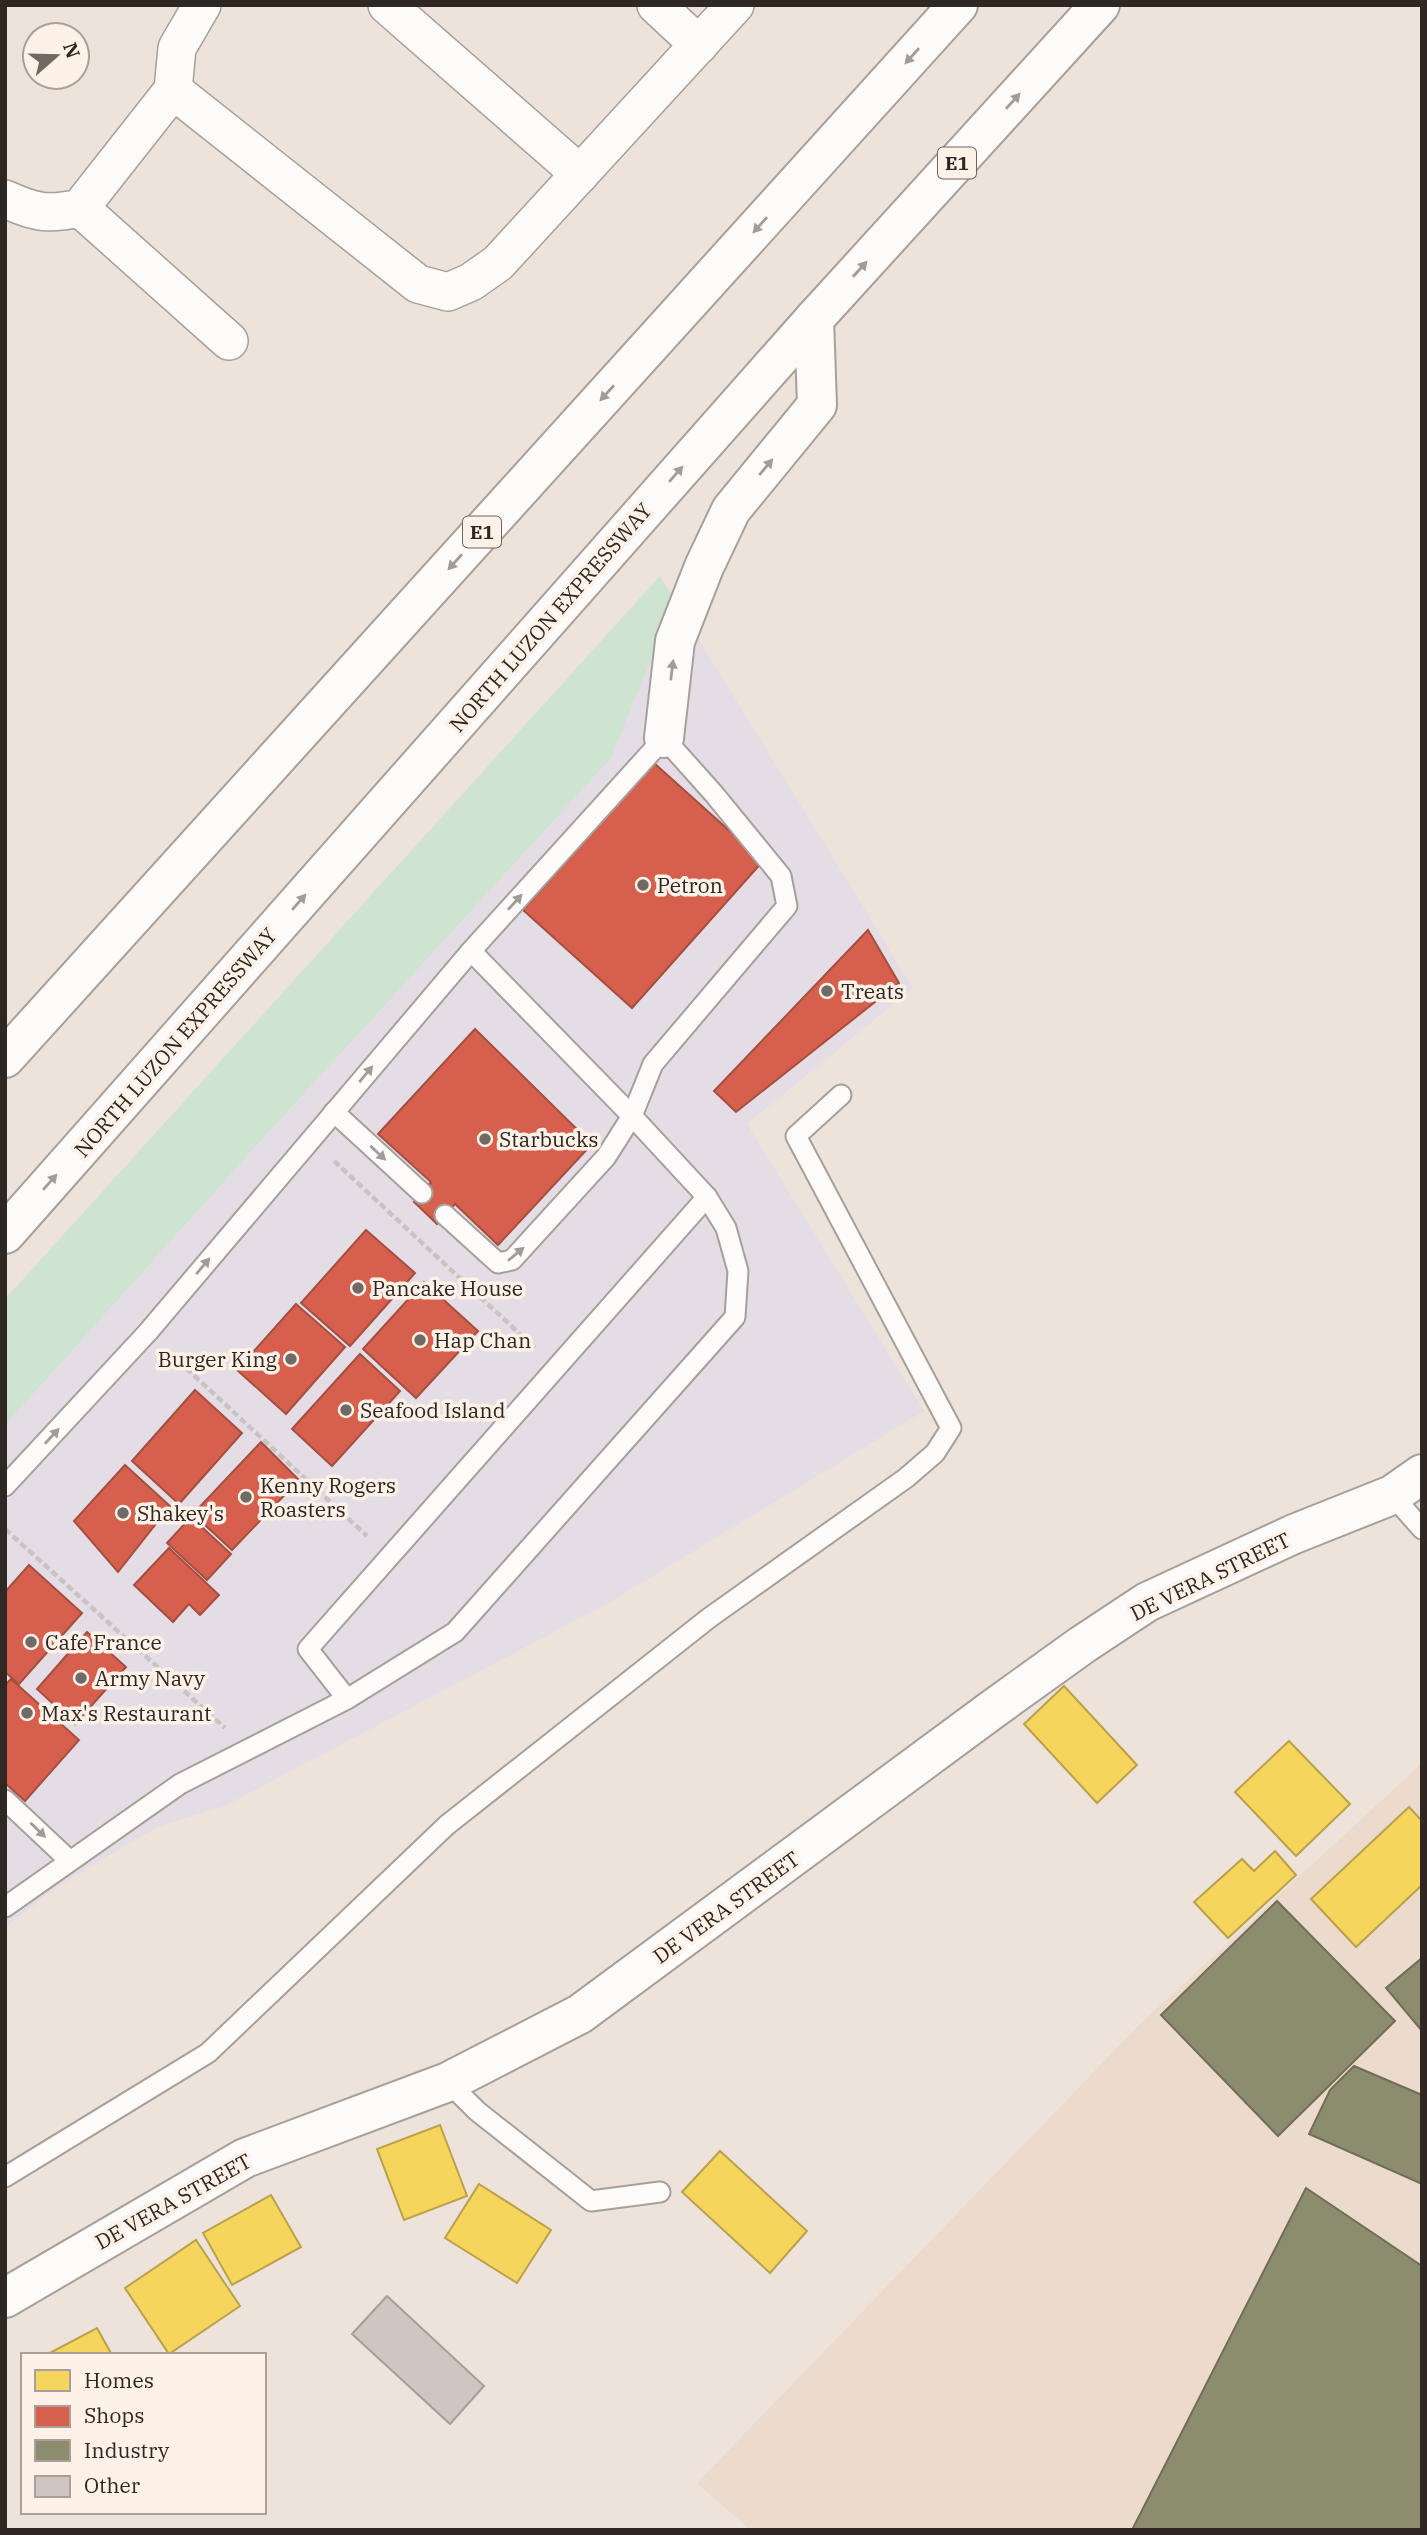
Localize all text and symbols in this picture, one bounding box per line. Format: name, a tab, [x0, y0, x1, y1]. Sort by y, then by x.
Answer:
north arrow	[21, 21, 91, 91]
text: N	[58, 39, 86, 61]
one-way arrow	[905, 47, 921, 64]
one-way arrow	[1005, 92, 1021, 110]
road number: E1	[938, 148, 976, 178]
one-way arrow	[752, 216, 768, 234]
one-way arrow	[852, 260, 868, 278]
one-way arrow	[599, 384, 615, 402]
one-way arrow	[758, 458, 774, 476]
one-way arrow	[668, 466, 684, 483]
street label: NORTH LUZON EXPRESSWAY	[443, 496, 657, 738]
road number: E1	[463, 516, 501, 548]
one-way arrow	[447, 553, 463, 570]
one-way arrow	[666, 659, 677, 681]
place label: Petron	[657, 871, 723, 899]
marker: Petron	[635, 877, 651, 893]
one-way arrow	[290, 894, 306, 911]
one-way arrow	[507, 894, 523, 911]
street label: NORTH LUZON EXPRESSWAY	[68, 921, 282, 1163]
place label: Treats	[841, 977, 904, 1005]
marker: Treats	[819, 983, 835, 999]
one-way arrow	[358, 1065, 374, 1083]
place label: Starbucks	[499, 1125, 598, 1153]
marker: Starbucks	[477, 1131, 493, 1147]
one-way arrow	[369, 1144, 386, 1160]
one-way arrow	[42, 1174, 58, 1191]
one-way arrow	[507, 1246, 525, 1261]
one-way arrow	[195, 1258, 210, 1275]
place label: Pancake House	[372, 1274, 523, 1302]
marker: Pancake House	[350, 1280, 366, 1296]
place label: Hap Chan	[434, 1326, 531, 1354]
marker: Hap Chan	[412, 1332, 428, 1348]
place label: Burger King	[158, 1345, 278, 1373]
marker: Burger King	[283, 1351, 299, 1367]
place label: Seafood Island	[360, 1396, 506, 1424]
marker: Seafood Island	[338, 1402, 354, 1418]
one-way arrow	[43, 1428, 59, 1445]
place label: Kenny Rogers Roasters	[260, 1471, 396, 1523]
marker: Kenny Rogers Roasters	[238, 1489, 254, 1505]
place label: Shakey's	[137, 1499, 224, 1527]
marker: Shakey's	[115, 1505, 131, 1521]
street label: DE VERA STREET	[1125, 1525, 1295, 1627]
place label: Cafe France	[45, 1628, 162, 1656]
marker: Cafe France	[23, 1634, 39, 1650]
place label: Army Navy	[95, 1664, 206, 1692]
marker: Army Navy	[73, 1670, 89, 1686]
place label: Max's Restaurant	[41, 1699, 211, 1727]
marker: Max's Restaurant	[19, 1705, 35, 1721]
one-way arrow	[29, 1822, 46, 1839]
street label: DE VERA STREET	[647, 1844, 805, 1970]
street label: DE VERA STREET	[90, 2146, 256, 2256]
legend	[21, 2353, 266, 2514]
text: Homes	[84, 2366, 154, 2394]
text: Shops	[84, 2401, 144, 2429]
text: Industry	[84, 2436, 170, 2464]
text: Other	[84, 2471, 141, 2499]

